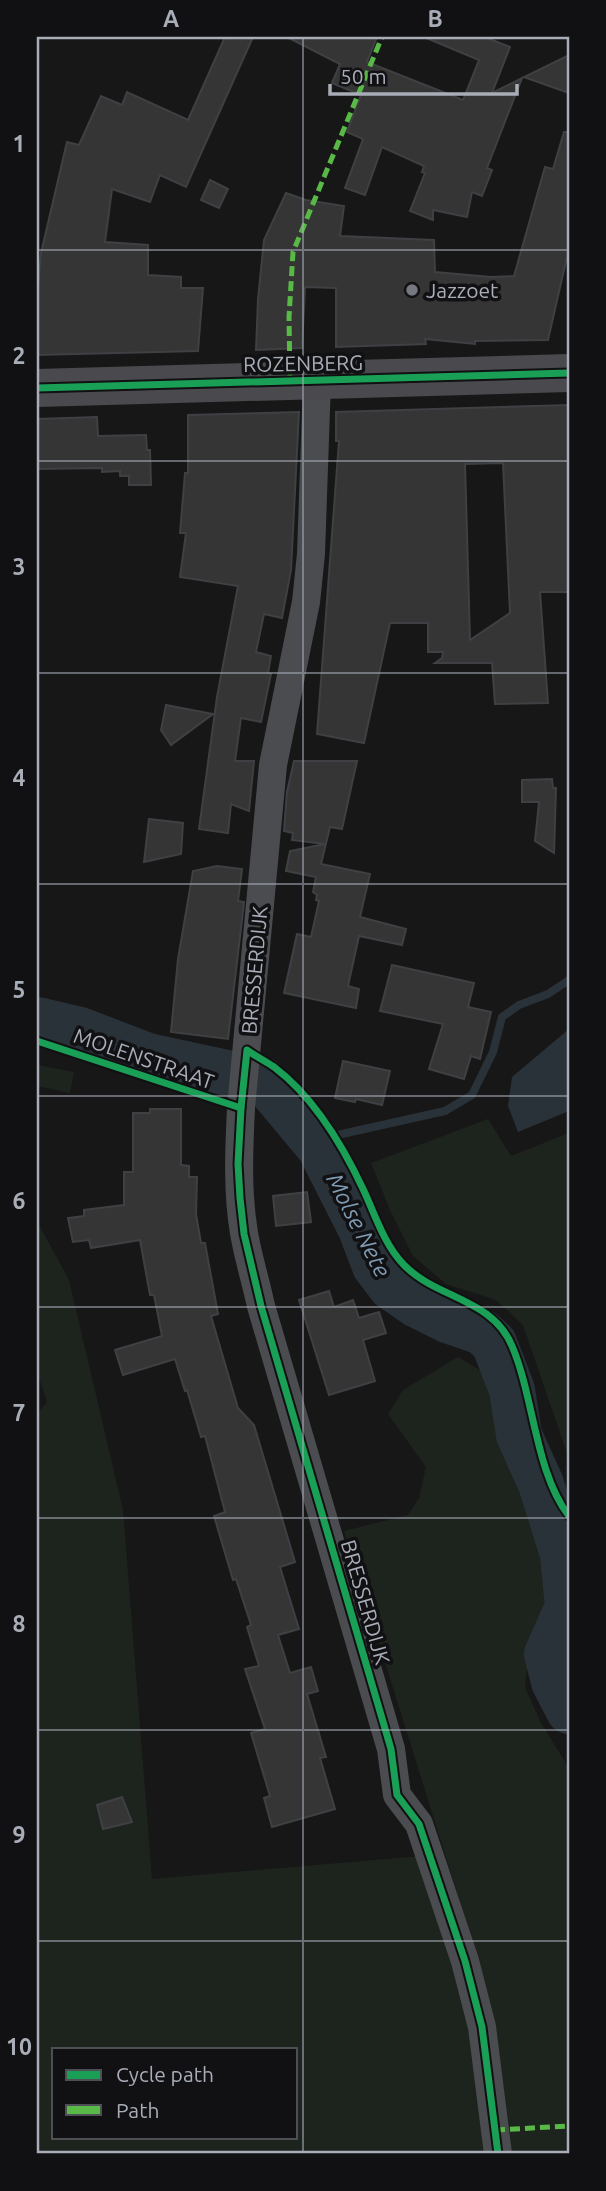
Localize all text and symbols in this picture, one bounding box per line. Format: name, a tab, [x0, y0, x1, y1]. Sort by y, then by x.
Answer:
text: A	[163, 6, 179, 31]
text: B	[427, 6, 443, 31]
scale bar	[330, 52, 517, 96]
text: 50 m	[340, 64, 387, 88]
text: 1	[13, 131, 25, 156]
place label: Jazzoet	[426, 278, 498, 302]
marker: Jazzoet	[404, 282, 420, 298]
text: 2	[13, 343, 25, 368]
street label: ROZENBERG	[243, 350, 363, 376]
text: 3	[13, 554, 25, 579]
text: 4	[13, 765, 26, 790]
street label: BRESSERDIJK	[236, 905, 272, 1035]
text: 5	[13, 977, 25, 1002]
street label: MOLENSTRAAT	[71, 1023, 218, 1093]
water label: Molse Nete	[322, 1169, 396, 1281]
text: 6	[13, 1188, 26, 1213]
text: 7	[13, 1400, 25, 1425]
street label: BRESSERDIJK	[337, 1537, 395, 1667]
text: 8	[13, 1611, 25, 1636]
text: 9	[13, 1822, 25, 1847]
text: 10	[6, 2034, 32, 2059]
legend	[52, 2048, 298, 2138]
text: Cycle path	[116, 2062, 214, 2086]
text: Path	[116, 2098, 159, 2122]

